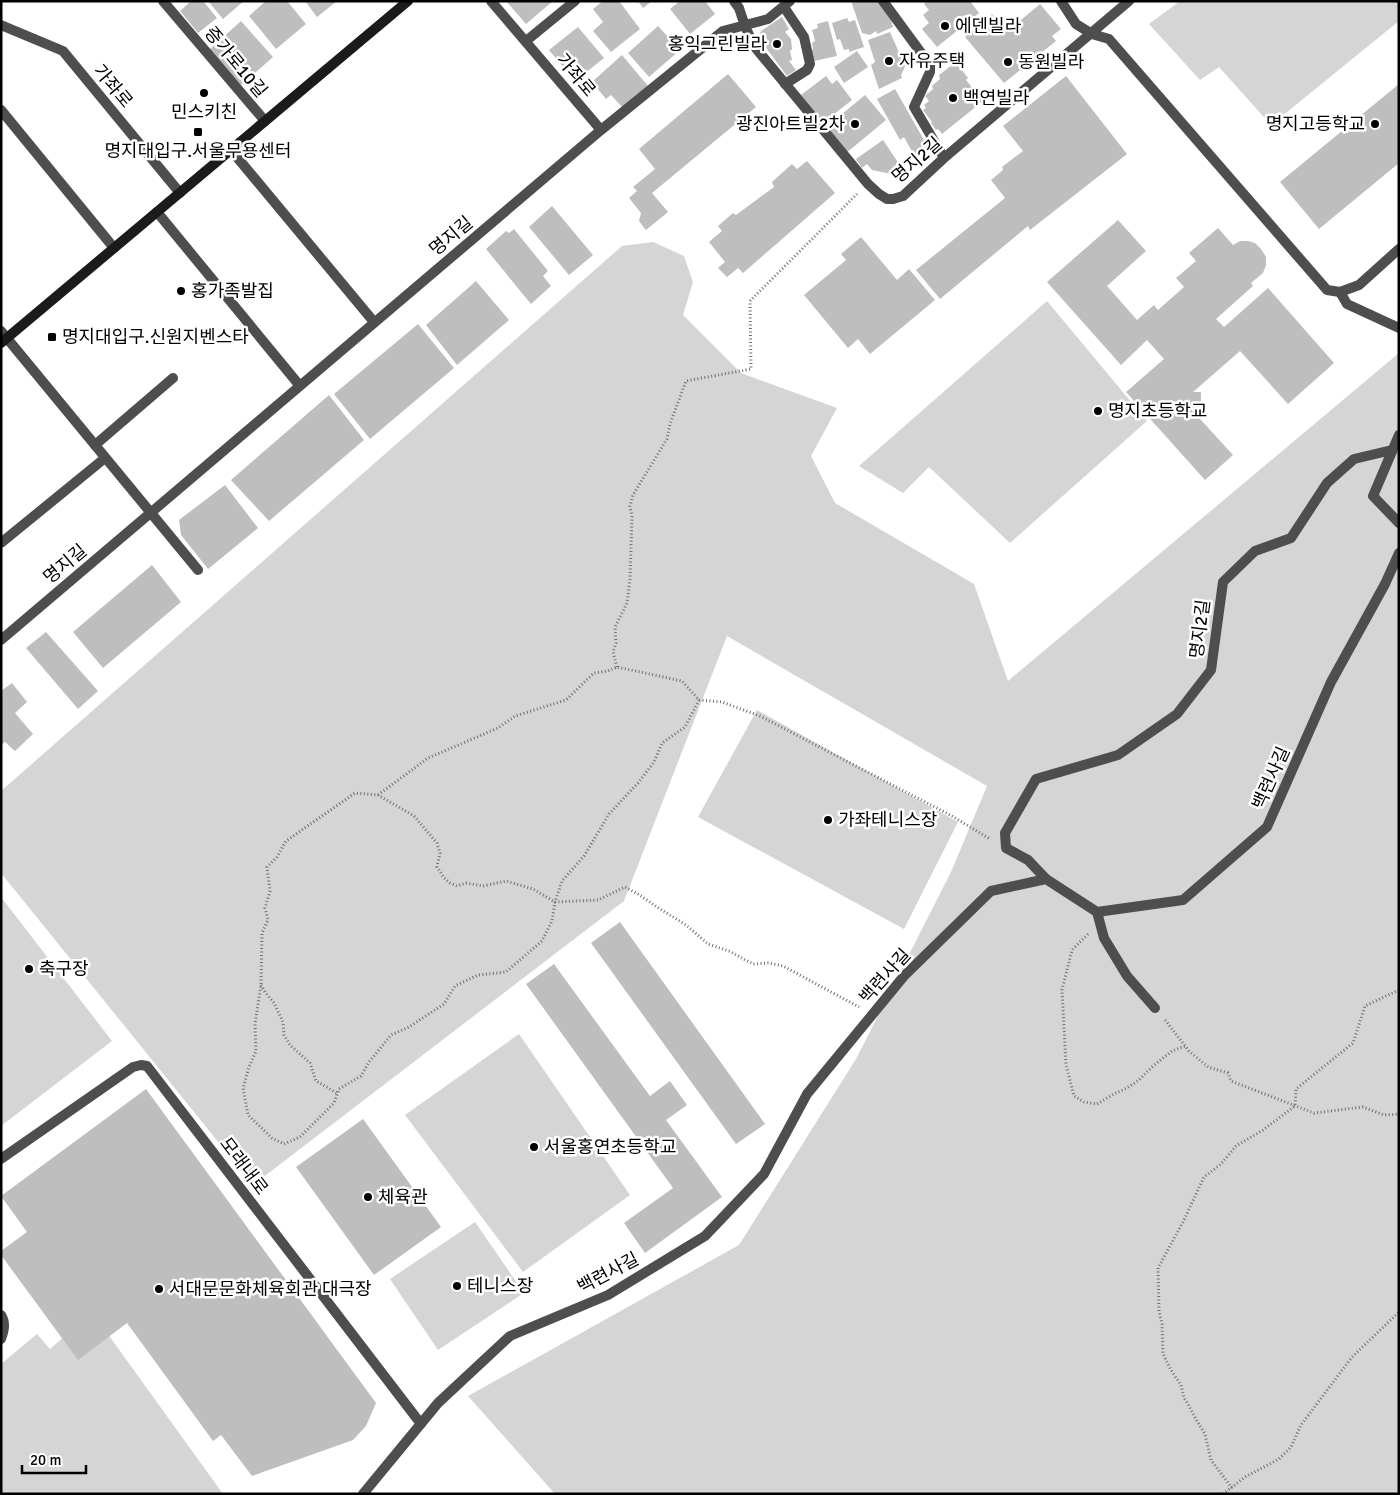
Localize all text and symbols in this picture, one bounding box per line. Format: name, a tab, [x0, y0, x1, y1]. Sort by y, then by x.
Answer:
place label: 에덴빌라	[955, 15, 1022, 37]
marker: 에덴빌라	[939, 20, 951, 32]
street label: 증가로10길	[200, 22, 272, 102]
place label: 홍익그린빌라	[668, 33, 767, 55]
marker: 홍익그린빌라	[771, 38, 783, 50]
street label: 가좌로	[552, 49, 600, 101]
place label: 자유주택	[899, 50, 965, 72]
place label: 동원빌라	[1018, 51, 1085, 73]
marker: 자유주택	[883, 55, 895, 67]
marker: 동원빌라	[1002, 56, 1014, 68]
street label: 가좌로	[89, 60, 137, 112]
marker: 민스키친	[198, 87, 210, 99]
place label: 백연빌라	[963, 87, 1030, 109]
marker: 백연빌라	[947, 92, 959, 104]
place label: 민스키친	[171, 101, 237, 123]
place label: 광진아트빌2차	[736, 113, 845, 135]
place label: 명지고등학교	[1266, 113, 1365, 135]
marker: 광진아트빌2차	[849, 118, 861, 130]
marker: 명지고등학교	[1369, 118, 1381, 130]
marker: 명지대입구.서울무용센터	[192, 126, 204, 138]
street label: 명지2길	[887, 132, 947, 188]
place label: 명지대입구.서울무용센터	[105, 140, 291, 162]
street label: 명지길	[425, 212, 477, 260]
place label: 홍가족발집	[191, 280, 274, 302]
marker: 홍가족발집	[175, 285, 187, 297]
place label: 명지대입구.신원지벤스타	[62, 326, 249, 348]
marker: 명지대입구.신원지벤스타	[46, 331, 58, 343]
place label: 명지초등학교	[1108, 400, 1207, 422]
marker: 명지초등학교	[1092, 405, 1104, 417]
street label: 명지길	[39, 540, 91, 588]
street label: 명지2길	[1185, 598, 1215, 660]
street label: 백련사길	[1247, 743, 1295, 813]
place label: 가좌테니스장	[838, 809, 937, 831]
marker: 가좌테니스장	[822, 814, 834, 826]
street label: 백련사길	[855, 944, 915, 1008]
place label: 축구장	[39, 958, 89, 980]
marker: 축구장	[23, 963, 35, 975]
street label: 모래내로	[215, 1133, 273, 1199]
place label: 서울홍연초등학교	[544, 1136, 676, 1158]
marker: 서울홍연초등학교	[528, 1141, 540, 1153]
place label: 체육관	[378, 1186, 428, 1208]
marker: 체육관	[362, 1191, 374, 1203]
street label: 백련사길	[574, 1248, 642, 1298]
place label: 테니스장	[467, 1275, 533, 1297]
place label: 서대문문화체육회관 대극장	[169, 1278, 372, 1300]
marker: 테니스장	[451, 1280, 463, 1292]
marker: 서대문문화체육회관 대극장	[153, 1283, 165, 1295]
scale bar	[22, 1442, 86, 1474]
text: 20 m	[30, 1451, 61, 1469]

